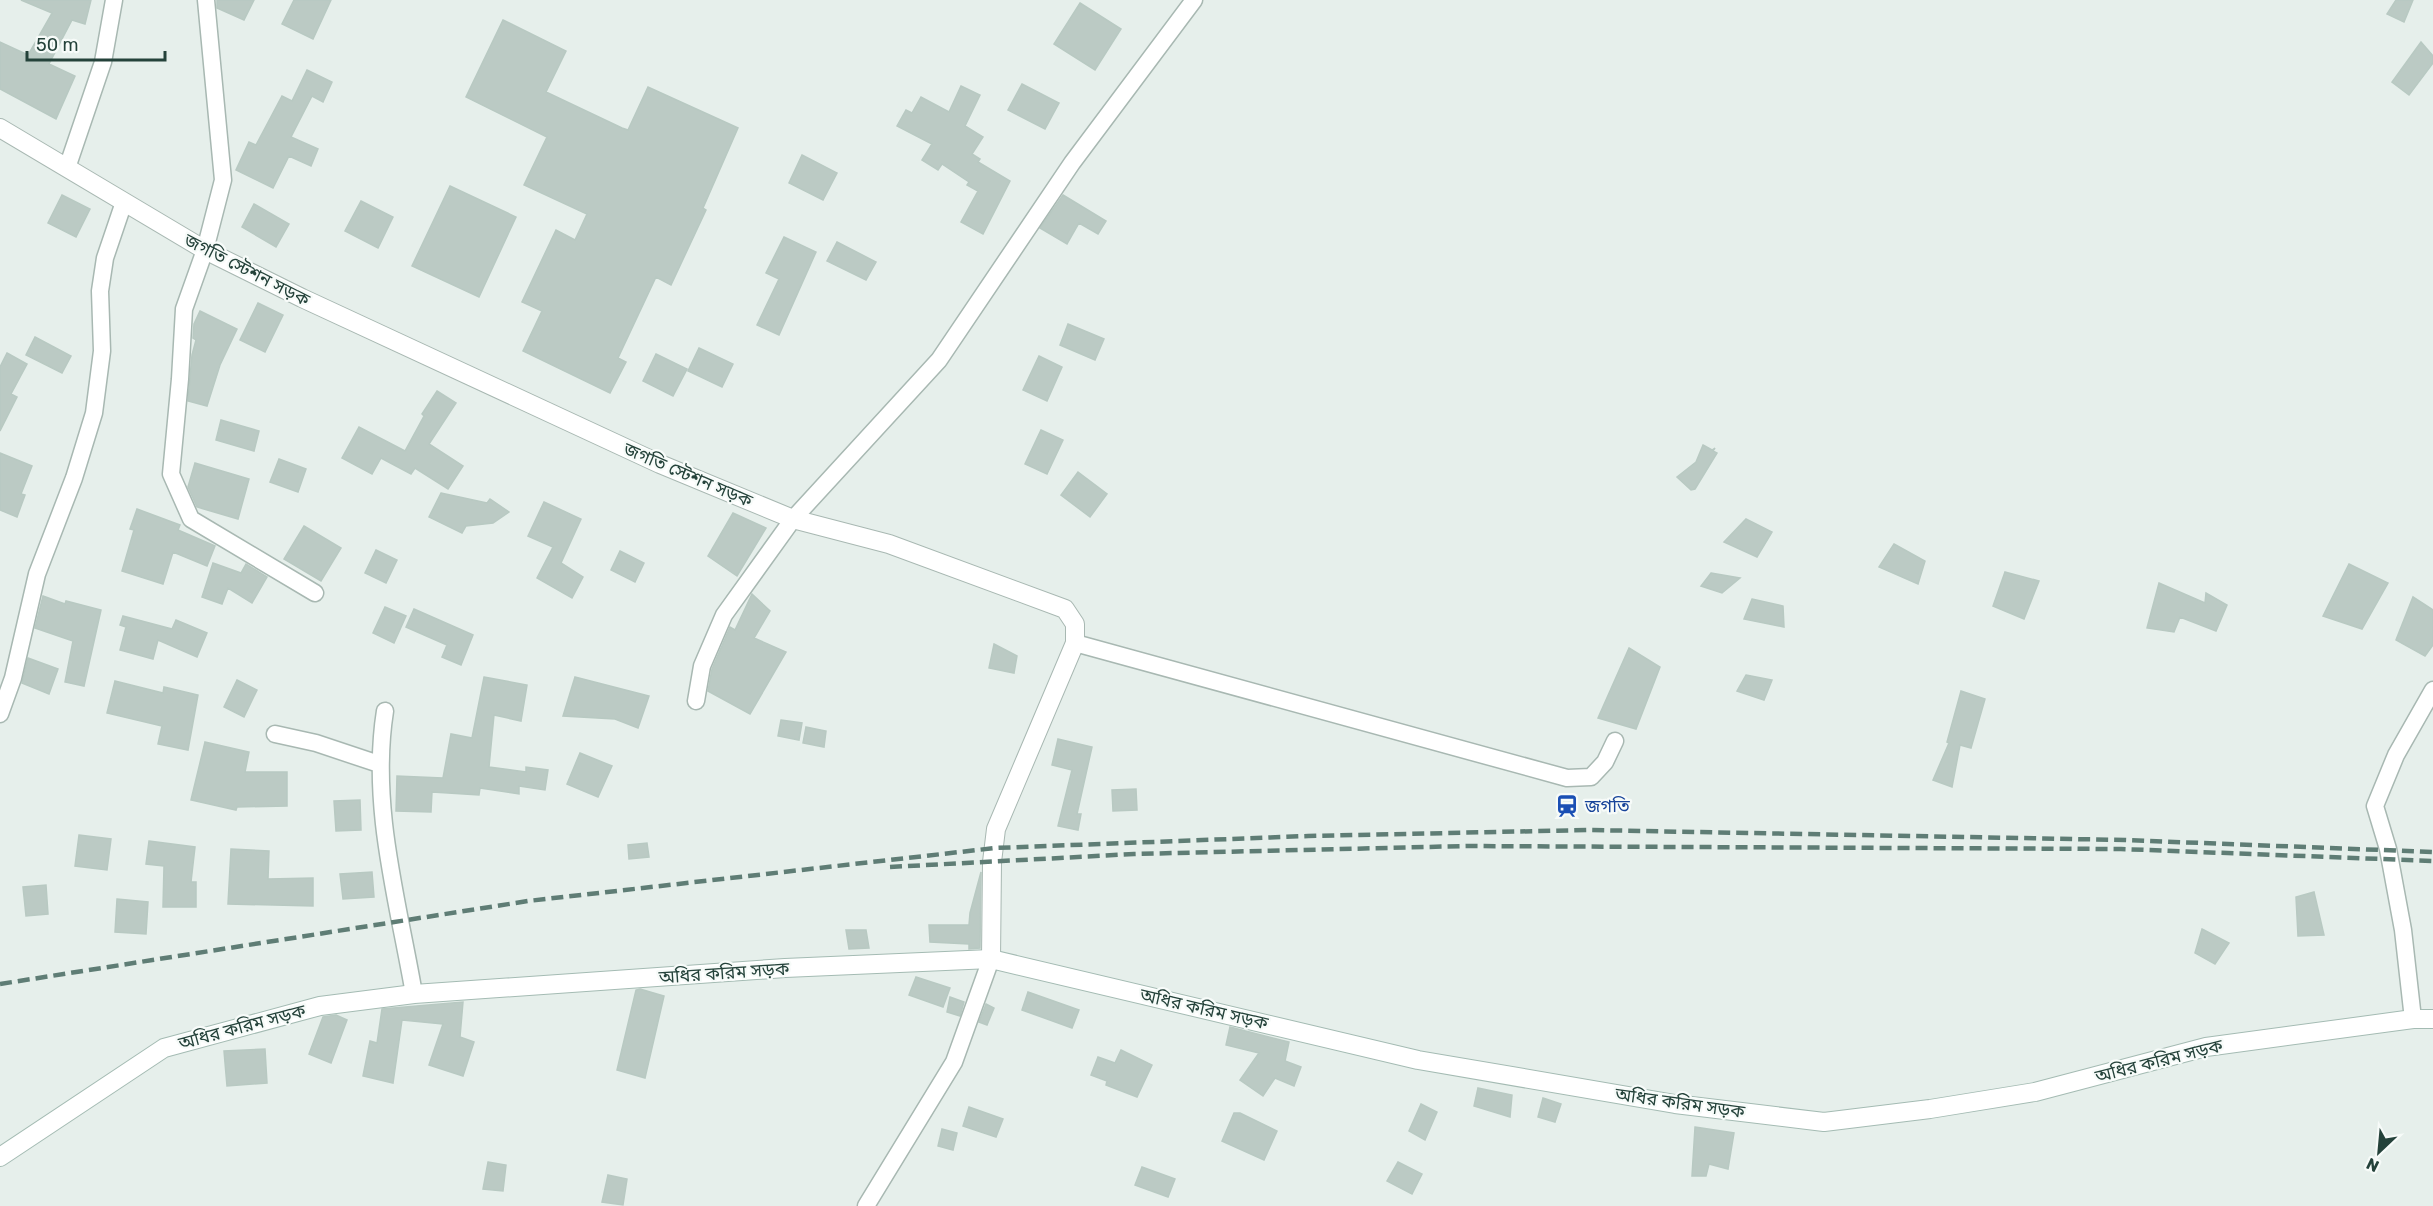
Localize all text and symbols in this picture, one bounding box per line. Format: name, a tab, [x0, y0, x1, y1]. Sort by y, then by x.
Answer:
scale bar	[27, 24, 165, 62]
text: 50 m	[36, 34, 79, 56]
street label: জগতি স্টেশন সড়ক	[180, 228, 314, 311]
street label: জগতি স্টেশন সড়ক	[619, 438, 756, 512]
station icon: জগতি	[1554, 793, 1580, 819]
place label: জগতি	[1584, 795, 1630, 817]
street label: অধির করিম সড়ক	[657, 957, 790, 989]
street label: অধির করিম সড়ক	[1137, 983, 1271, 1035]
street label: অধির করিম সড়ক	[175, 999, 308, 1055]
street label: অধির করিম সড়ক	[2092, 1034, 2226, 1088]
street label: অধির করিম সড়ক	[1613, 1083, 1747, 1123]
north arrow	[2349, 1122, 2409, 1182]
text: N	[2363, 1154, 2382, 1176]

